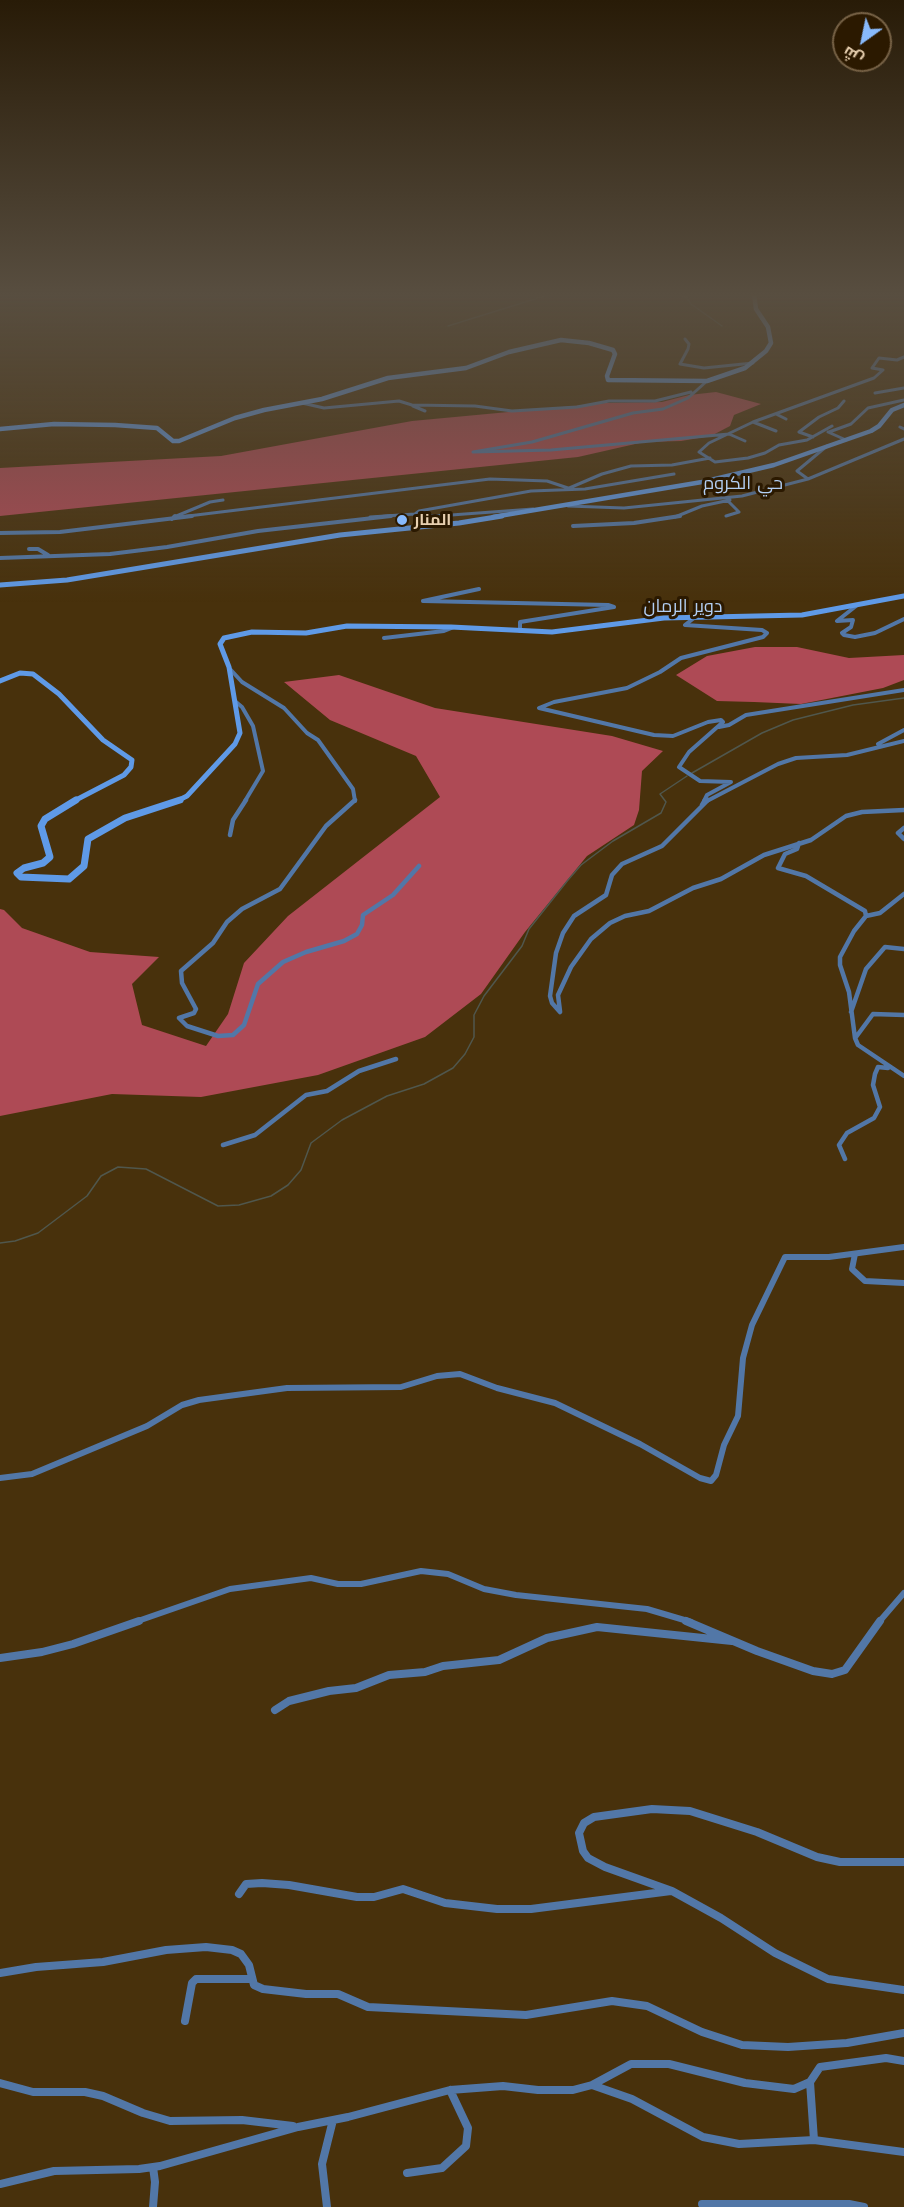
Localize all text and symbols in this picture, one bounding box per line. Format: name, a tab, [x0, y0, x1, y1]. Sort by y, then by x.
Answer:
north arrow	[832, 12, 892, 72]
text: ش	[839, 42, 867, 69]
district label: حي الكروم	[703, 473, 783, 495]
place label: المنار	[414, 510, 451, 530]
marker: المنار	[395, 513, 409, 527]
district label: دوير الرمان	[644, 596, 722, 618]

